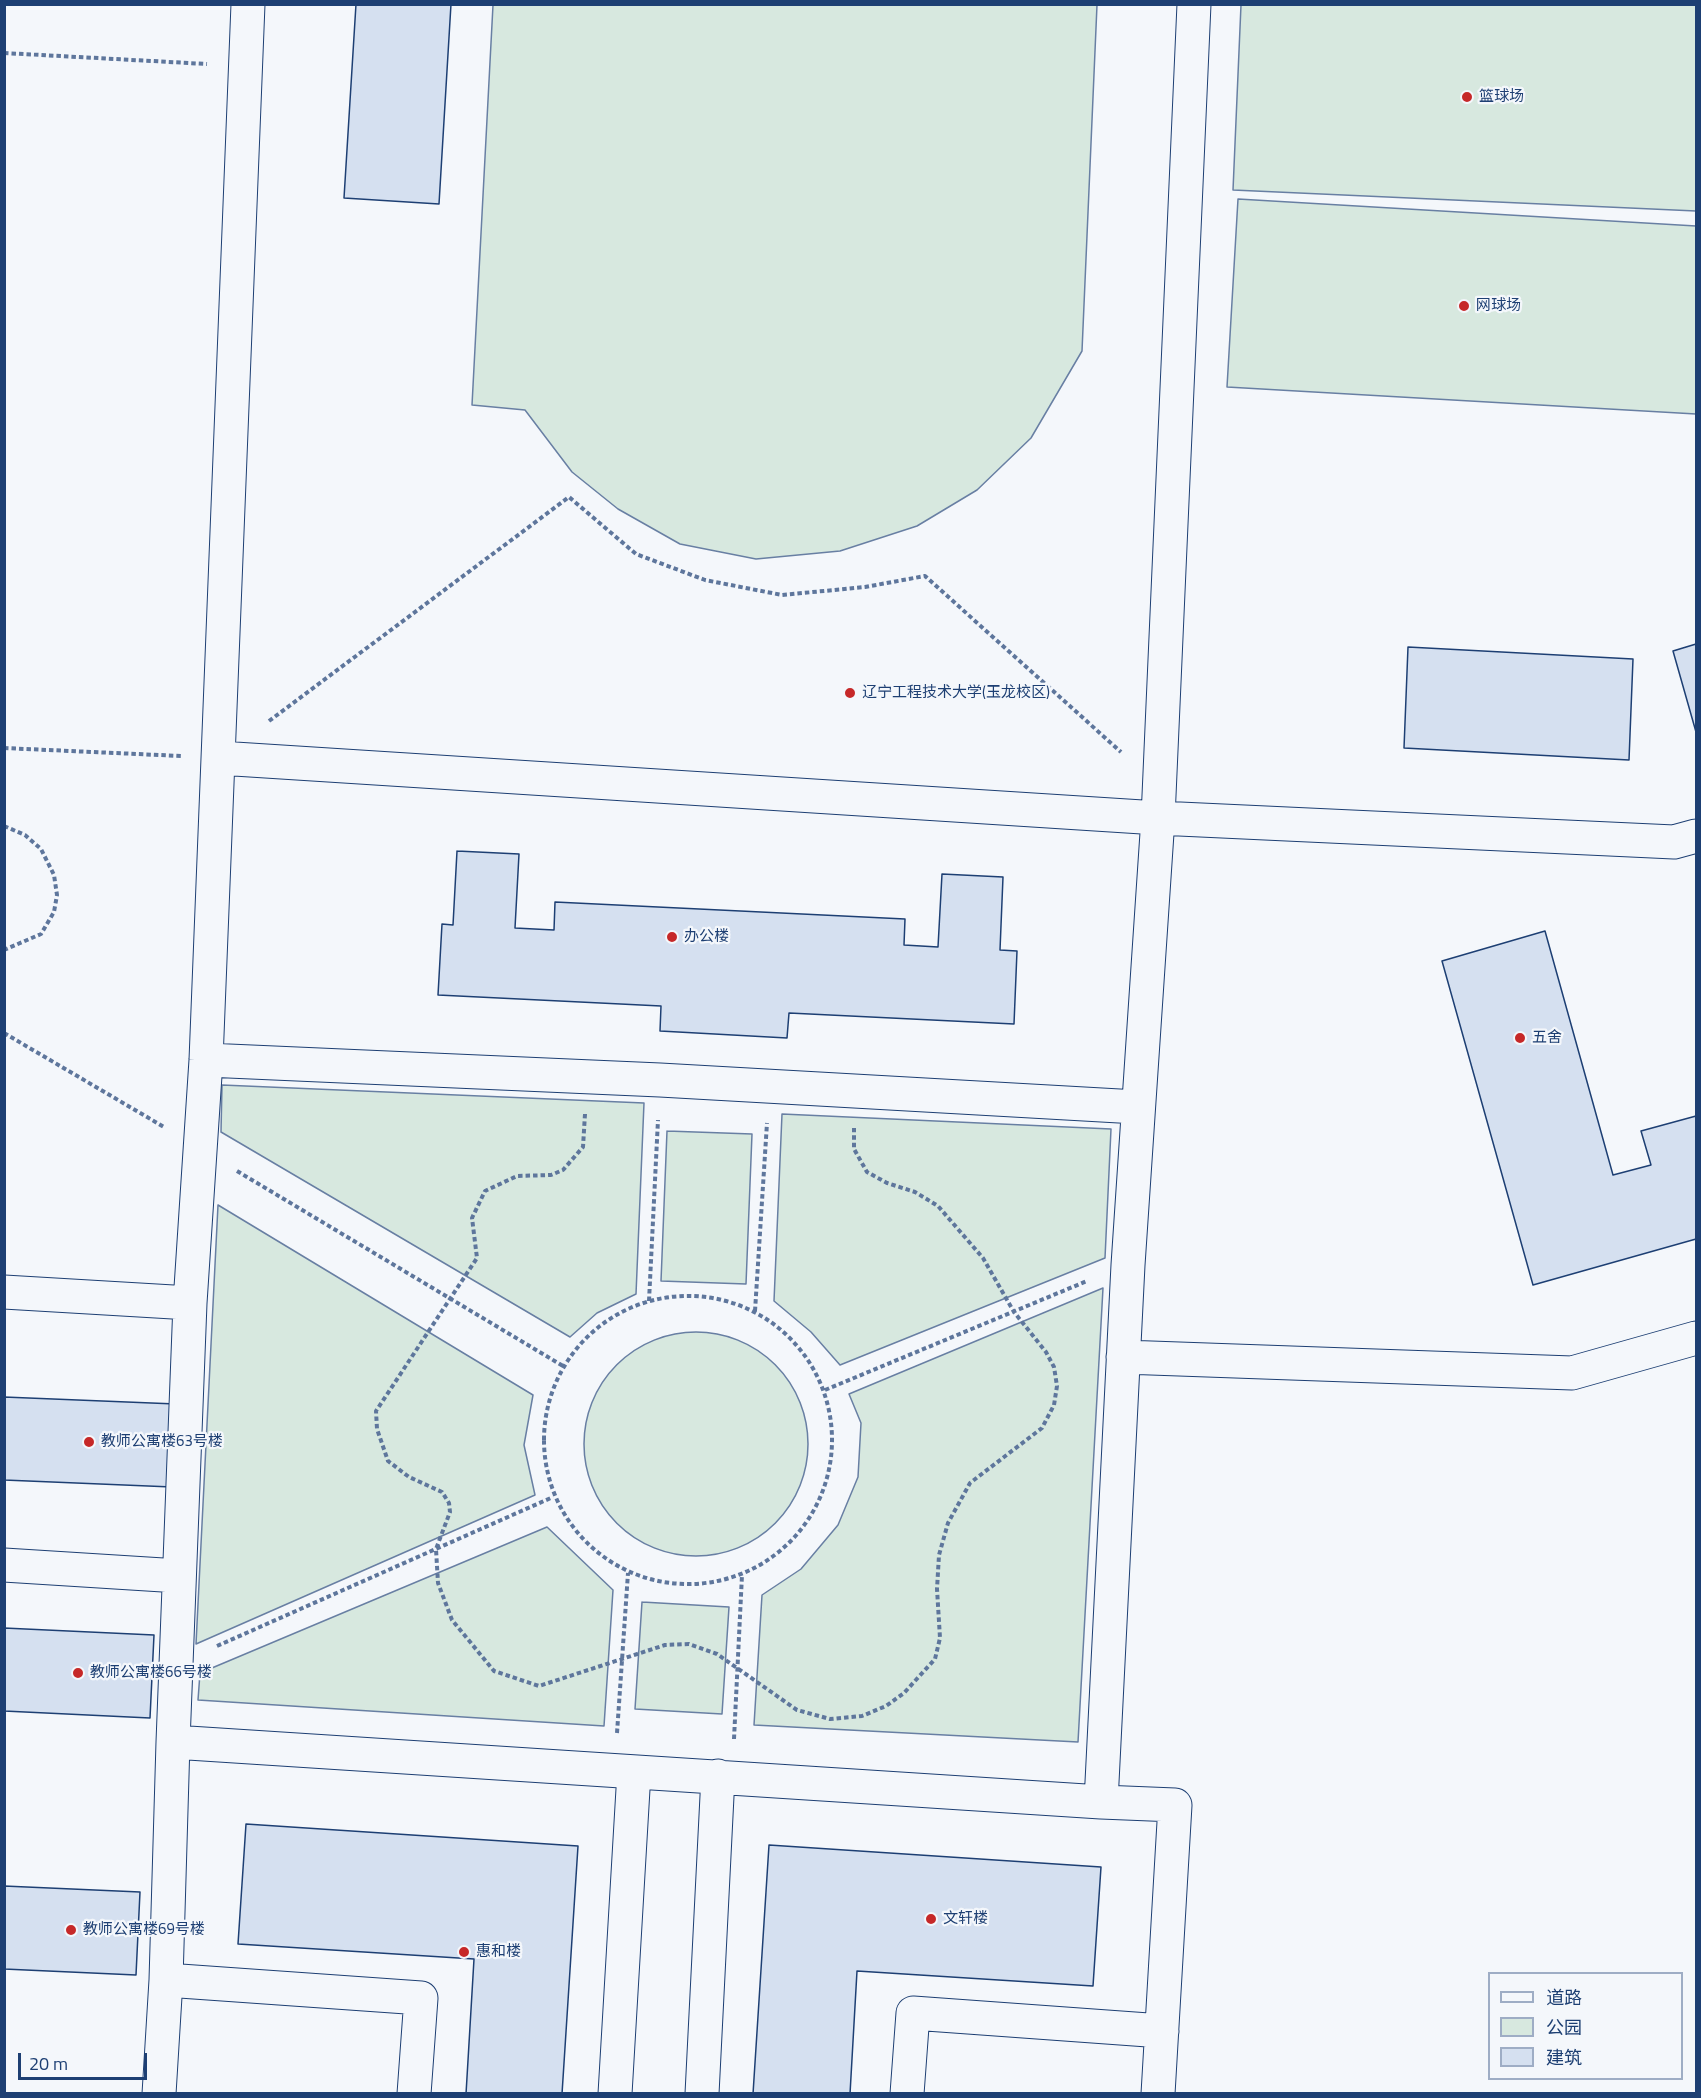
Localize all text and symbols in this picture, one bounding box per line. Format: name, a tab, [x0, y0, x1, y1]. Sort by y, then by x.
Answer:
place label: 篮球场	[1479, 88, 1524, 106]
marker: 篮球场	[1460, 90, 1474, 104]
place label: 网球场	[1476, 297, 1521, 315]
marker: 网球场	[1457, 299, 1471, 313]
place label: 辽宁工程技术大学(玉龙校区)	[862, 684, 1050, 702]
marker: 辽宁工程技术大学(玉龙校区)	[843, 686, 857, 700]
place label: 办公楼	[684, 928, 729, 946]
marker: 办公楼	[665, 930, 679, 944]
place label: 五舍	[1532, 1029, 1562, 1047]
marker: 五舍	[1513, 1031, 1527, 1045]
place label: 教师公寓楼63号楼	[101, 1433, 223, 1451]
marker: 教师公寓楼63号楼	[82, 1435, 96, 1449]
place label: 教师公寓楼66号楼	[90, 1664, 212, 1682]
marker: 教师公寓楼66号楼	[71, 1666, 85, 1680]
place label: 文轩楼	[943, 1910, 988, 1928]
marker: 文轩楼	[924, 1912, 938, 1926]
place label: 教师公寓楼69号楼	[83, 1921, 205, 1939]
marker: 教师公寓楼69号楼	[64, 1923, 78, 1937]
place label: 惠和楼	[476, 1943, 521, 1961]
marker: 惠和楼	[457, 1945, 471, 1959]
legend	[1488, 1972, 1683, 2080]
text: 道路	[1546, 1984, 1582, 2011]
text: 公园	[1546, 2014, 1582, 2041]
scale bar	[21, 2041, 150, 2079]
text: 建筑	[1546, 2044, 1582, 2071]
text: 20 m	[29, 2050, 68, 2077]

